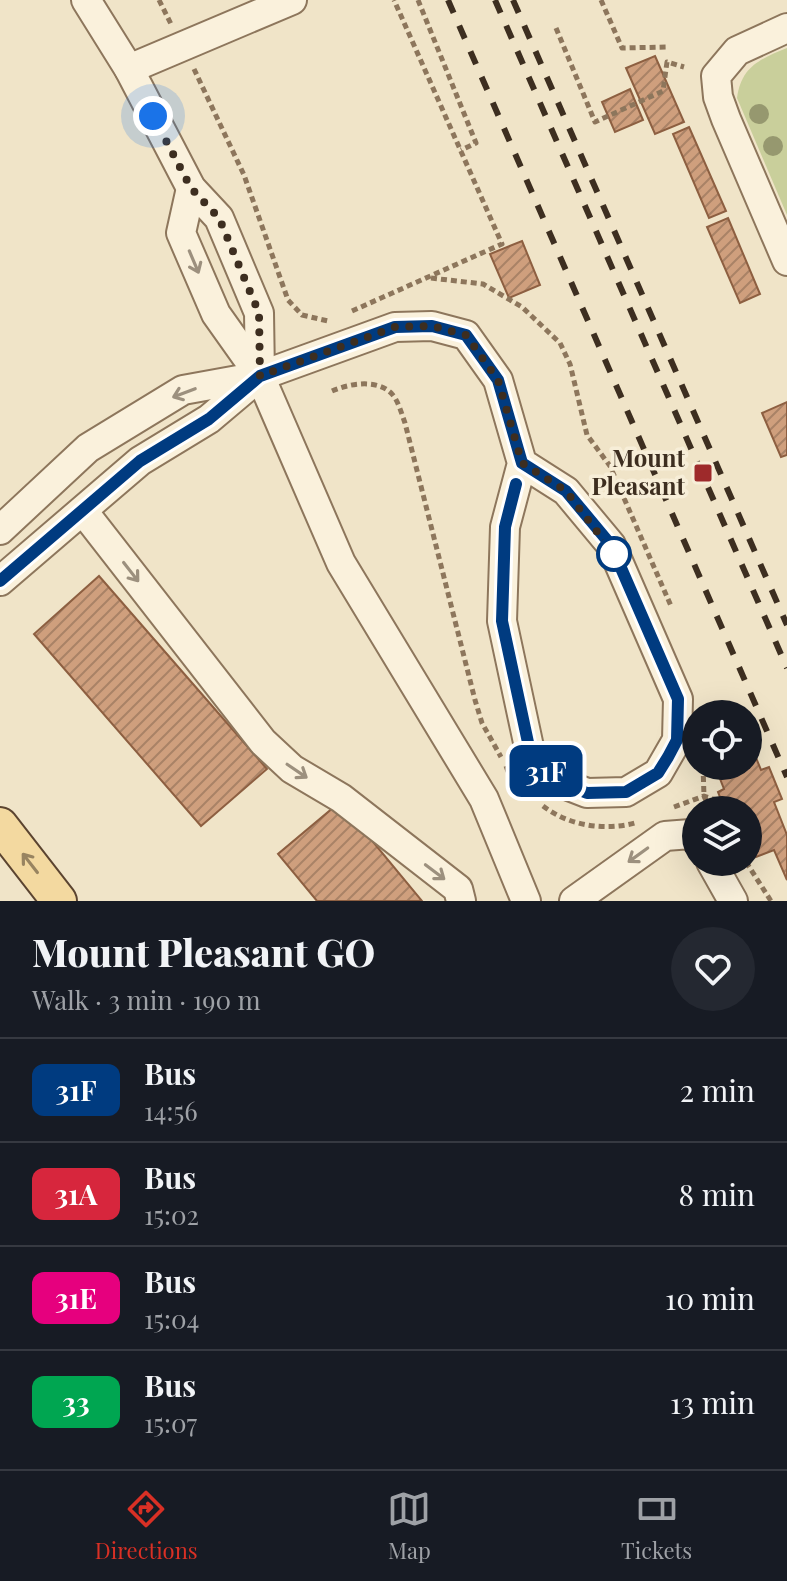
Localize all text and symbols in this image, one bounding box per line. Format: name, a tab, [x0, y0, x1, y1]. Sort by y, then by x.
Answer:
your location	[133, 96, 173, 136]
one-way arrow	[187, 249, 202, 274]
one-way arrow	[172, 387, 197, 401]
place label: Mount Pleasant	[591, 441, 686, 501]
marker: Mount Pleasant	[692, 462, 714, 484]
unlabelled marker	[597, 537, 631, 571]
one-way arrow	[122, 561, 139, 582]
map controls	[682, 700, 762, 876]
button: locate	[682, 700, 762, 780]
line badge: 31F	[500, 745, 592, 797]
text: 31F	[526, 752, 566, 789]
one-way arrow	[285, 763, 307, 779]
button: layers	[682, 796, 762, 876]
one-way arrow	[628, 847, 649, 864]
one-way arrow	[21, 853, 38, 874]
one-way arrow	[424, 864, 445, 881]
text: Mount Pleasant GO	[32, 926, 375, 977]
button: heart	[671, 927, 755, 1011]
text: Walk · 3 min · 190 m	[32, 982, 261, 1017]
text: Bus	[144, 1053, 196, 1093]
text: 2 min	[680, 1070, 755, 1110]
text: 31F	[56, 1071, 96, 1108]
text: 14:56	[144, 1093, 198, 1128]
text: Bus	[144, 1157, 196, 1197]
text: 8 min	[679, 1174, 755, 1214]
text: 31A	[54, 1175, 98, 1212]
text: 15:02	[144, 1197, 199, 1232]
text: Bus	[144, 1261, 196, 1301]
text: 10 min	[665, 1278, 755, 1318]
text: 31E	[55, 1279, 97, 1316]
text: 15:04	[144, 1301, 199, 1336]
text: Bus	[144, 1365, 196, 1405]
text: 13 min	[670, 1382, 755, 1422]
text: 33	[62, 1383, 90, 1420]
text: 15:07	[144, 1405, 197, 1440]
tab: Directions	[95, 1487, 198, 1565]
tab: Map	[387, 1487, 431, 1565]
tab: Tickets	[621, 1487, 692, 1565]

